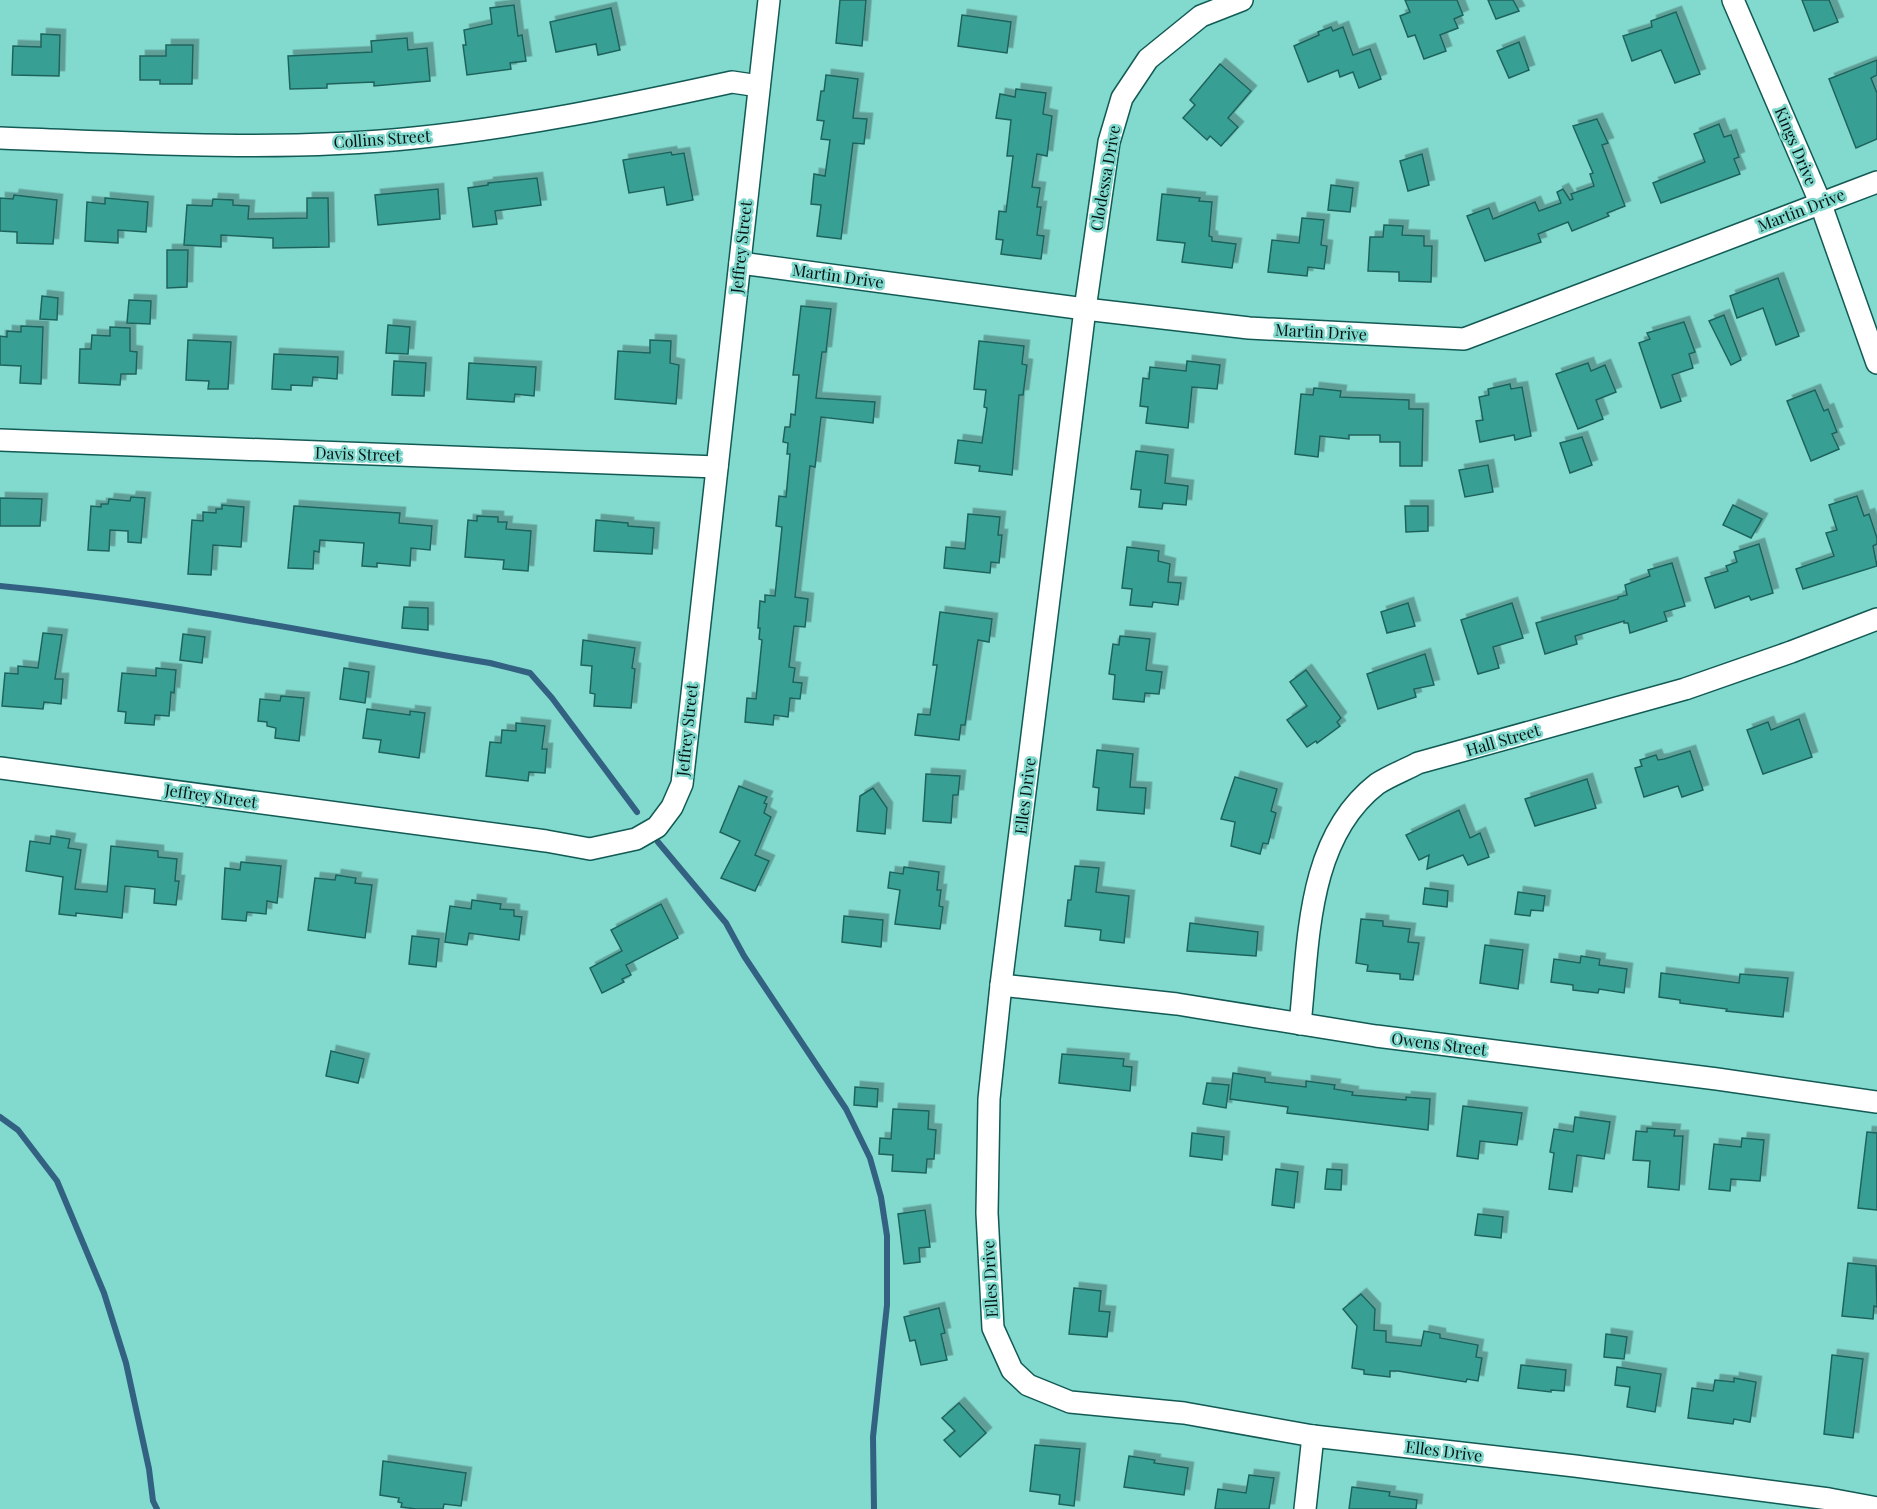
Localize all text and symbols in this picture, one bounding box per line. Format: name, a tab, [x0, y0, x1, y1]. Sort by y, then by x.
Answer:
street label: Kings Drive	[1771, 103, 1822, 188]
street label: Clodessa Drive	[1085, 123, 1124, 232]
street label: Collins Street	[333, 125, 431, 152]
street label: Martin Drive	[1754, 183, 1848, 236]
street label: Jeffrey Street	[725, 199, 756, 295]
street label: Martin Drive	[791, 259, 885, 292]
street label: Martin Drive	[1275, 319, 1368, 344]
street label: Davis Street	[315, 442, 402, 466]
street label: Jeffrey Street	[671, 682, 702, 778]
street label: Hall Street	[1463, 719, 1543, 760]
street label: Elles Drive	[1009, 756, 1040, 835]
street label: Jeffrey Street	[163, 779, 259, 812]
street label: Owens Street	[1390, 1027, 1488, 1060]
street label: Elles Drive	[977, 1240, 1002, 1318]
street label: Elles Drive	[1405, 1435, 1484, 1466]

